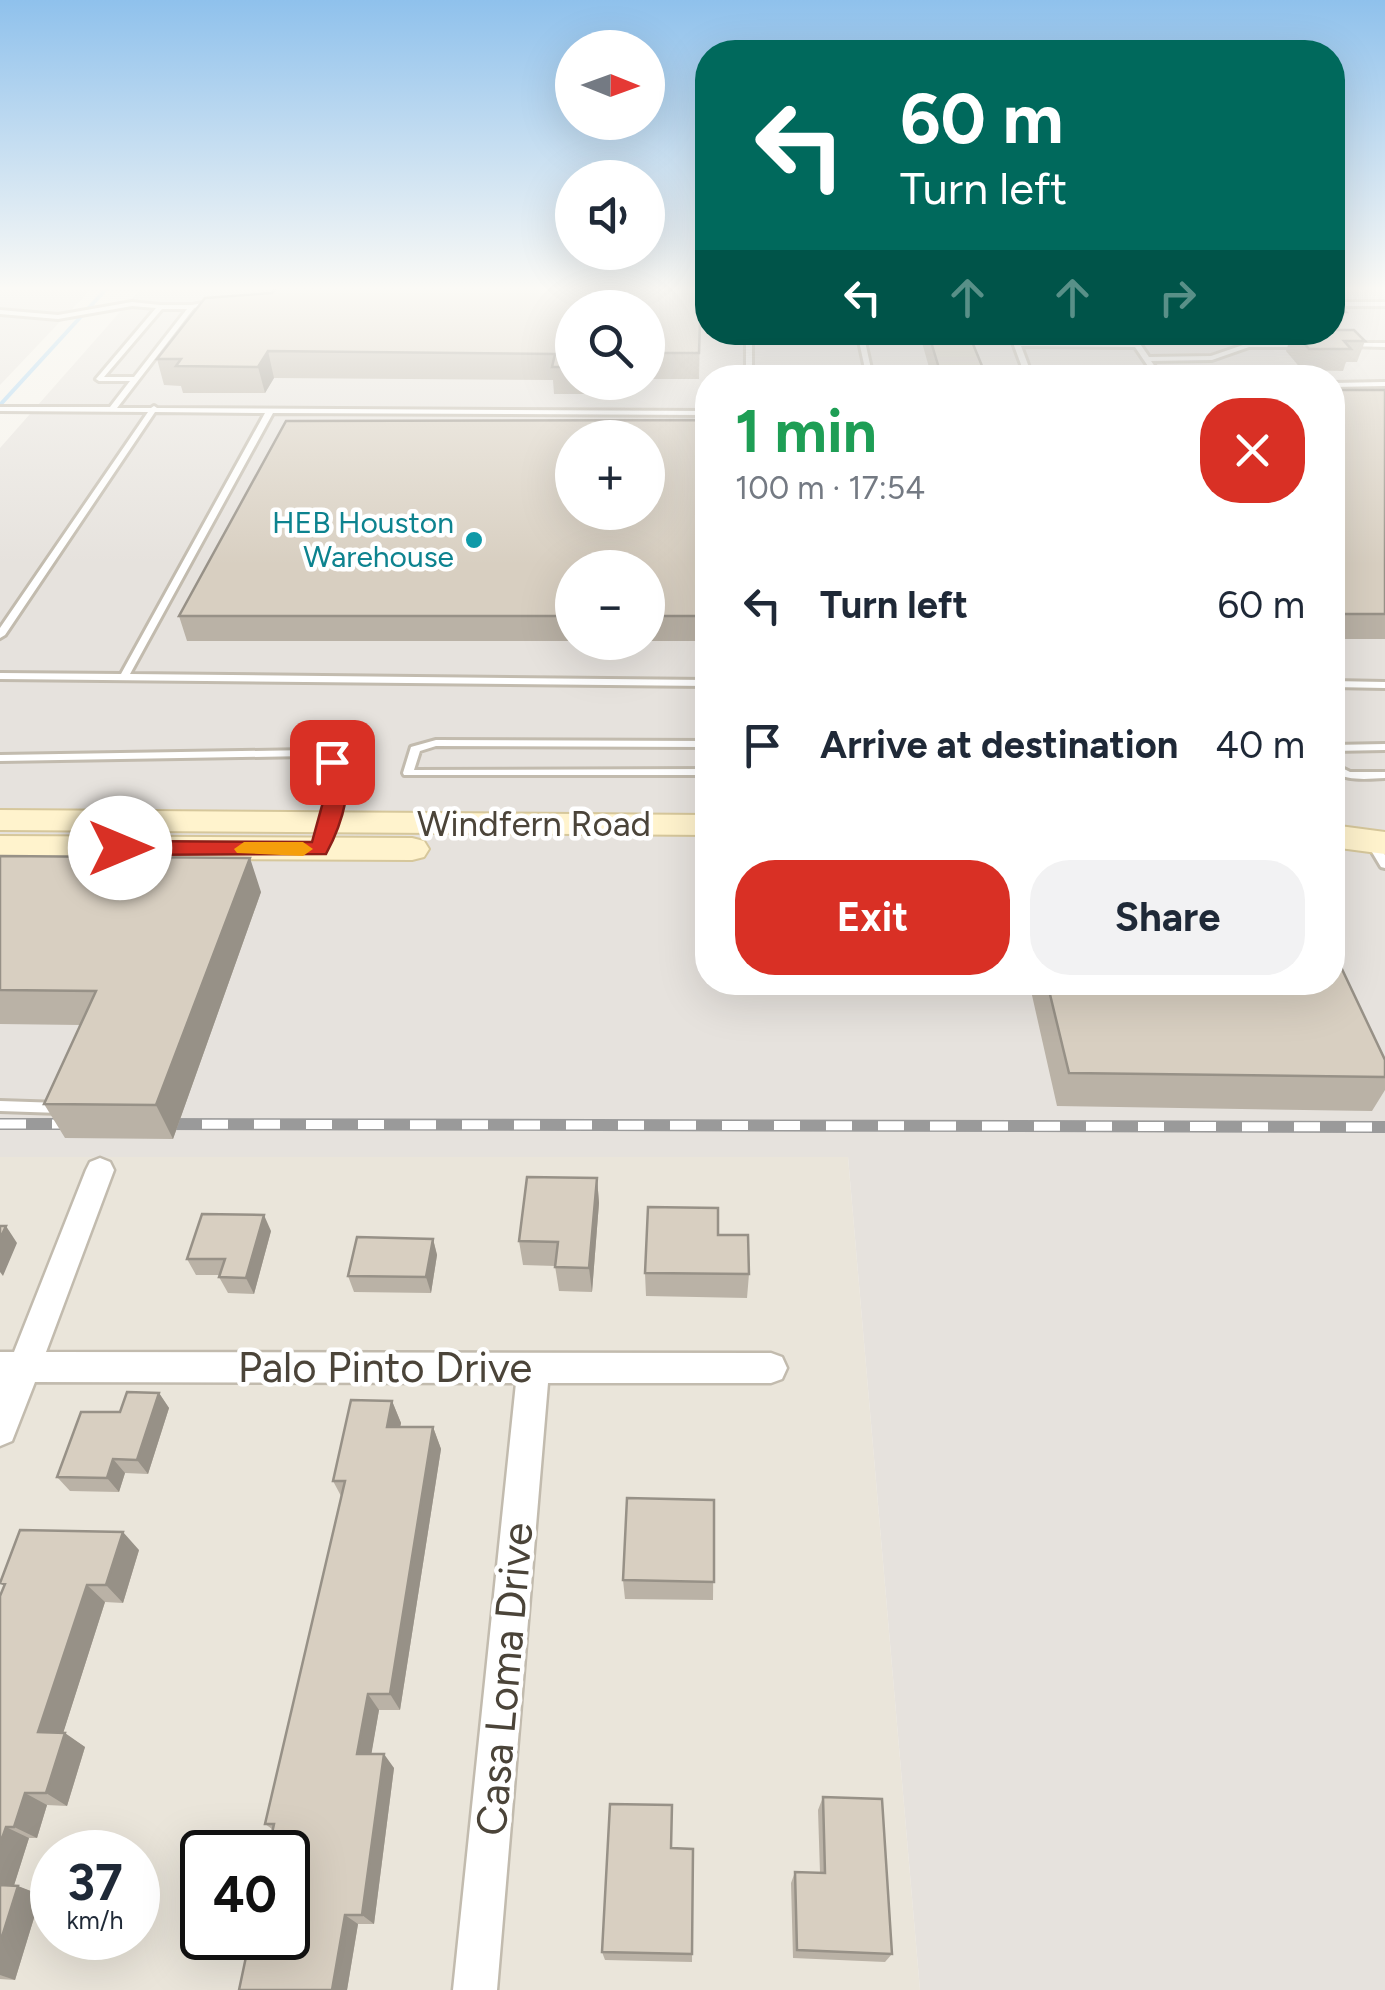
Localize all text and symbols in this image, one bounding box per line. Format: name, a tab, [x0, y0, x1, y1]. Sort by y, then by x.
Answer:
north arrow	[555, 30, 665, 140]
map controls	[555, 30, 665, 660]
text: 60 m	[900, 76, 1064, 161]
icon: left	[735, 80, 865, 210]
button: sound	[555, 160, 665, 270]
text: Turn left	[900, 161, 1067, 215]
icon: left	[835, 270, 890, 325]
icon: ahead	[940, 270, 995, 325]
icon: ahead	[1045, 270, 1100, 325]
icon: right	[1150, 270, 1205, 325]
button: search	[555, 290, 665, 400]
text: 1 min	[735, 395, 877, 467]
button: close	[1200, 398, 1305, 503]
button: +	[555, 420, 665, 530]
text: 100 m · 17:54	[735, 469, 925, 507]
place label: HEB Houston Warehouse	[272, 504, 454, 575]
marker: HEB Houston Warehouse	[463, 529, 485, 551]
button: −	[555, 550, 665, 660]
icon: left	[735, 578, 790, 633]
text: Turn left	[820, 582, 968, 628]
text: 60 m	[1217, 582, 1305, 628]
icon: arrive	[735, 718, 790, 773]
pin	[290, 720, 375, 805]
text: Arrive at destination	[820, 722, 1178, 768]
text: 40 m	[1215, 722, 1305, 768]
icon: arrive	[305, 735, 360, 790]
position arrow	[68, 796, 172, 900]
street label: Windfern Road	[417, 803, 651, 845]
button: Exit	[735, 860, 1010, 975]
button: Share	[1030, 860, 1305, 975]
street label: Palo Pinto Drive	[238, 1342, 532, 1393]
street label: Casa Loma Drive	[465, 1520, 544, 1838]
speed limit sign: 40	[180, 1830, 310, 1960]
text: 37	[67, 1852, 123, 1913]
text: km/h	[66, 1905, 124, 1935]

